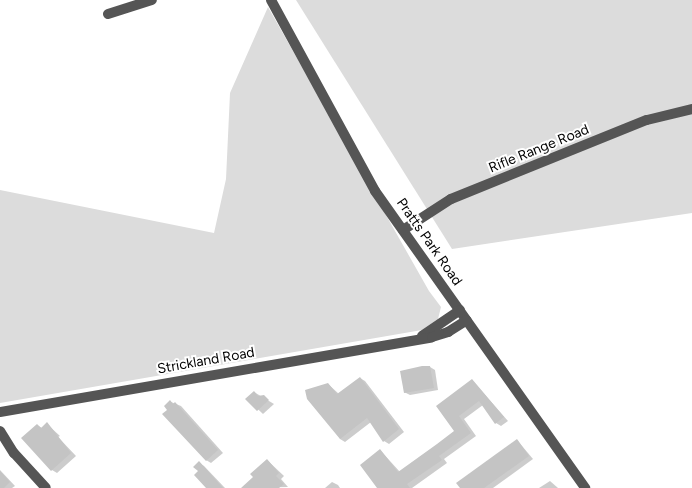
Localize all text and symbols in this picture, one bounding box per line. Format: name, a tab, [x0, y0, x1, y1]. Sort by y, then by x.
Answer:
street label: Rifle Range Road	[486, 121, 592, 177]
street label: Pratts Park Road	[393, 195, 465, 289]
street label: Strickland Road	[156, 344, 256, 378]

